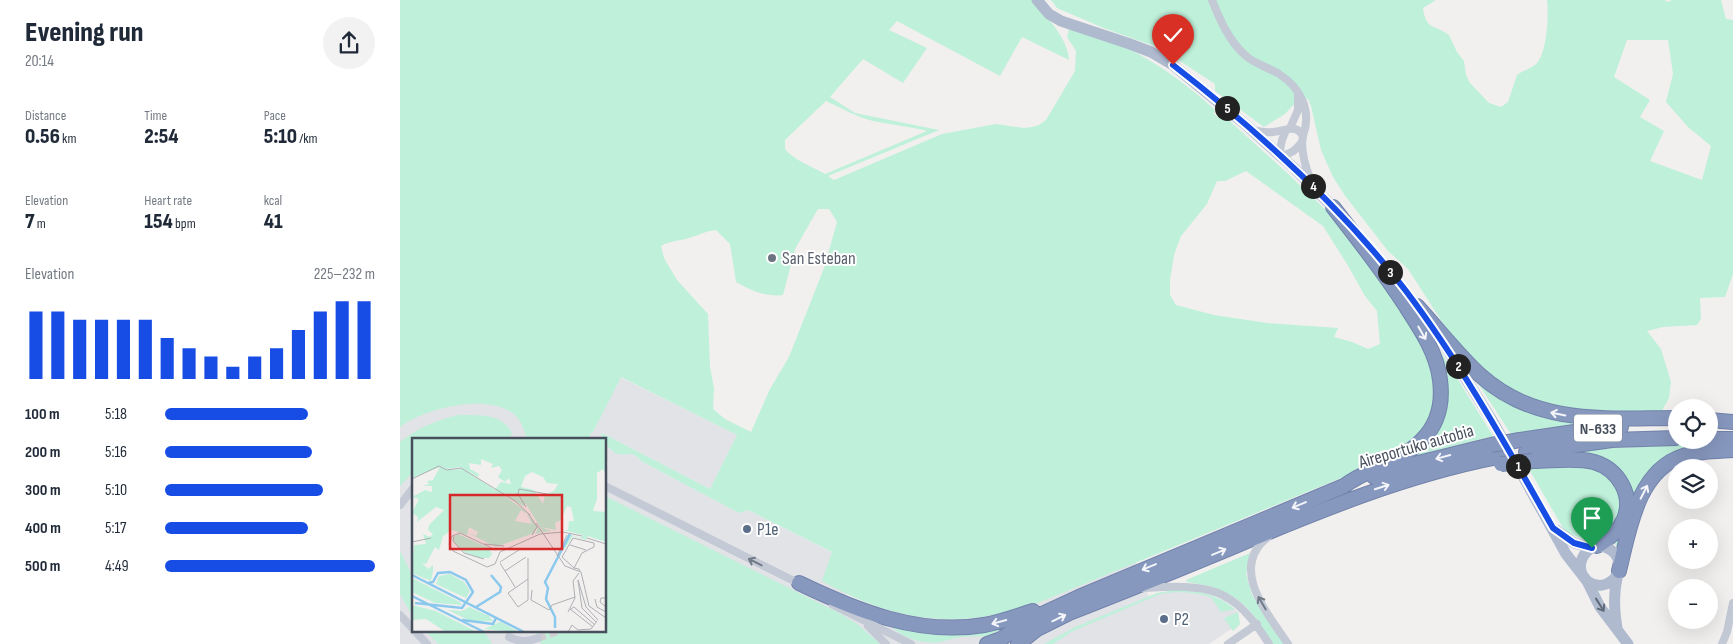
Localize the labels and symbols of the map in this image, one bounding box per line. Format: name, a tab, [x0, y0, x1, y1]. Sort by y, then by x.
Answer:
pin	[1152, 14, 1194, 65]
pin: 5	[1214, 96, 1240, 120]
pin: 4	[1300, 174, 1326, 198]
place label: San Esteban	[782, 248, 856, 269]
marker: San Esteban	[766, 252, 778, 264]
pin: 3	[1378, 260, 1402, 284]
one-way arrow	[1417, 325, 1427, 340]
pin: 2	[1446, 354, 1470, 378]
one-way arrow	[1550, 409, 1566, 418]
road number: N-633	[1574, 414, 1622, 442]
street label: Aireportuko autobia	[1355, 420, 1476, 473]
inset map	[412, 438, 606, 632]
one-way arrow	[1436, 452, 1452, 462]
pin: 1	[1506, 454, 1530, 478]
one-way arrow	[1373, 482, 1389, 492]
one-way arrow	[1640, 485, 1649, 500]
pin	[1571, 497, 1613, 548]
one-way arrow	[1292, 501, 1307, 510]
place label: P1e	[757, 519, 779, 540]
marker: P1e	[741, 523, 753, 535]
one-way arrow	[1211, 547, 1226, 557]
one-way arrow	[748, 557, 763, 566]
one-way arrow	[1142, 563, 1157, 573]
one-way arrow	[1256, 596, 1266, 610]
one-way arrow	[1596, 598, 1606, 612]
place label: P2	[1174, 609, 1189, 630]
one-way arrow	[1051, 613, 1066, 623]
marker: P2	[1158, 613, 1170, 625]
one-way arrow	[991, 617, 1007, 627]

